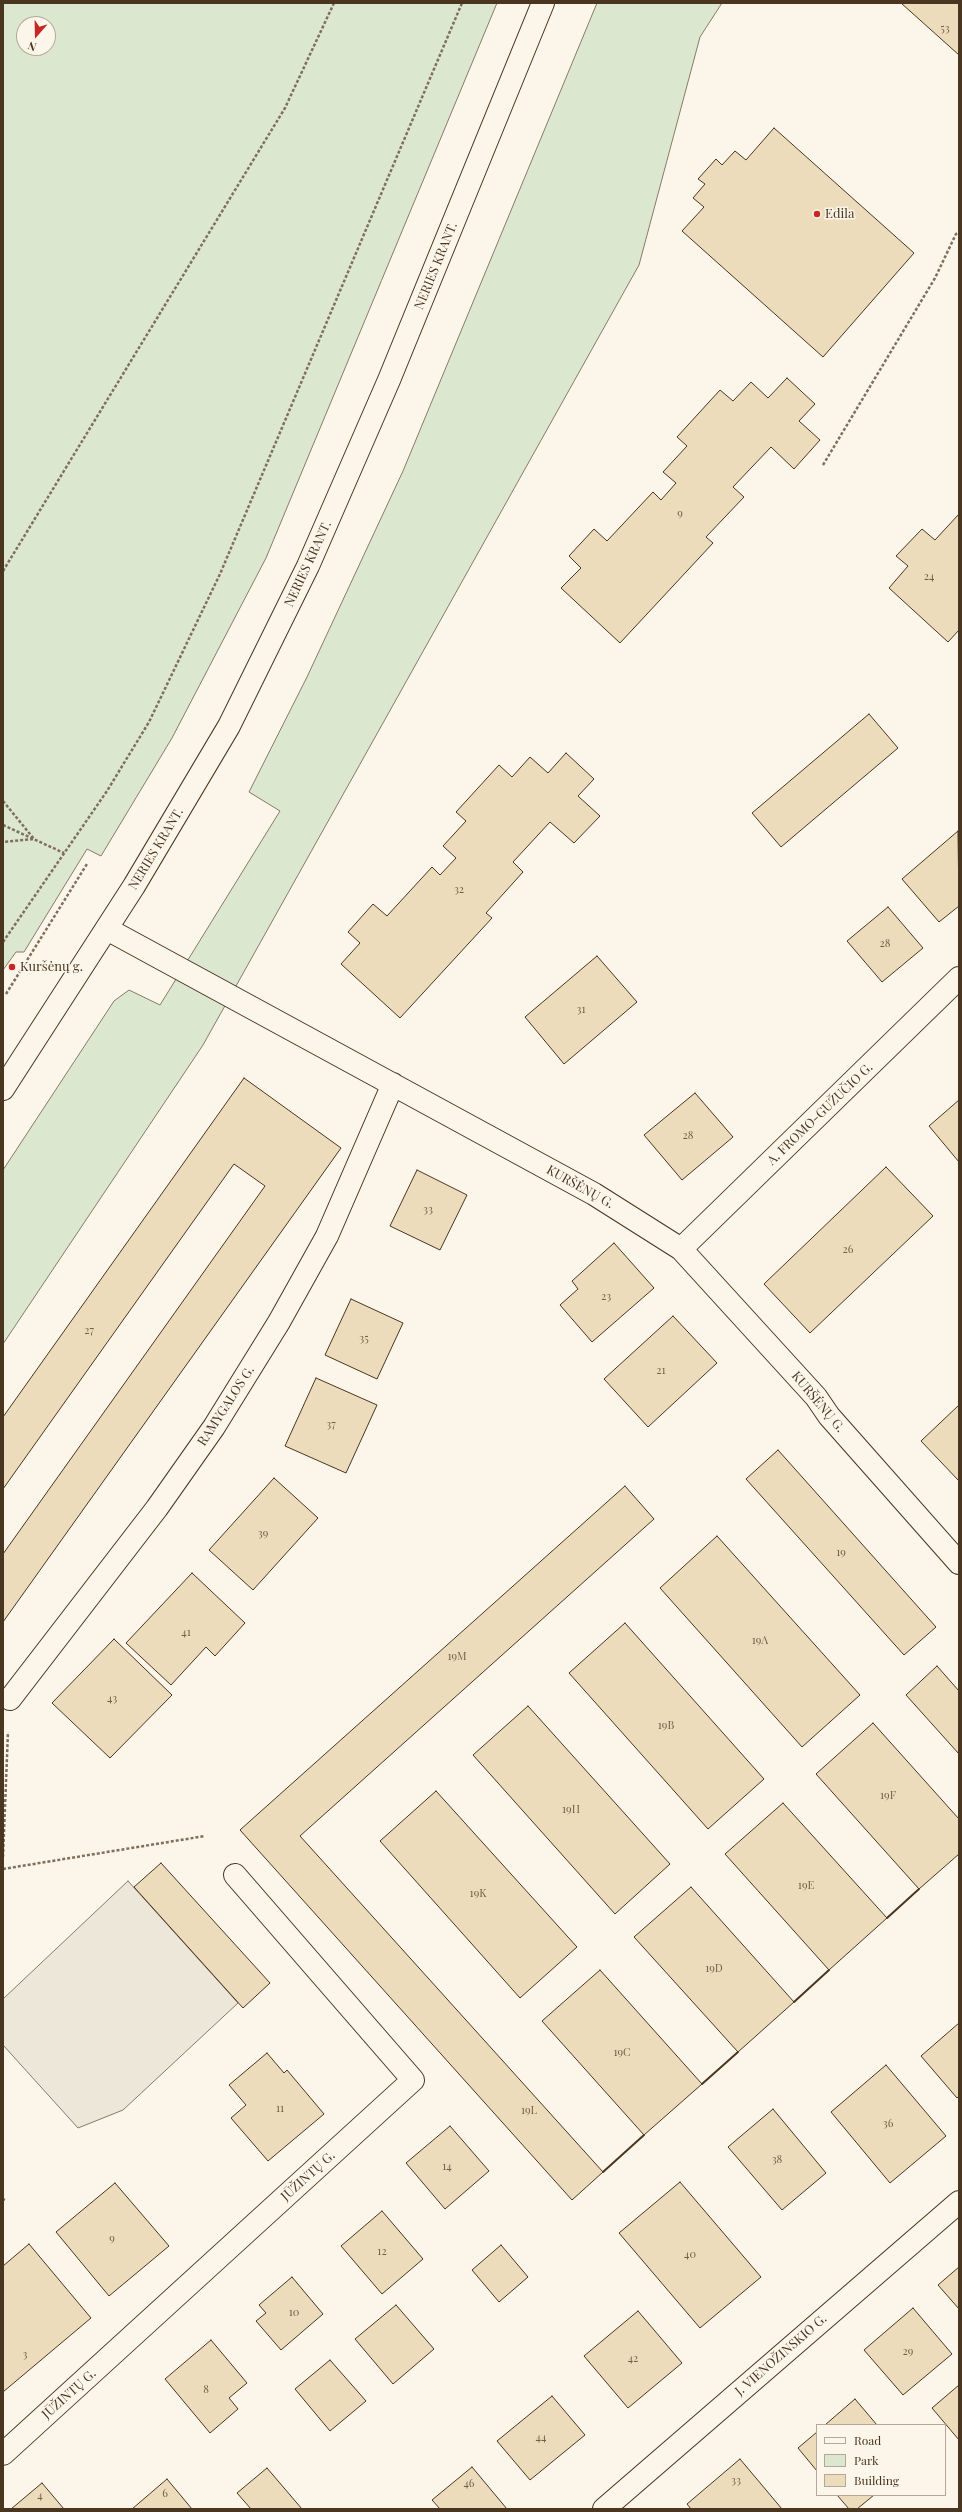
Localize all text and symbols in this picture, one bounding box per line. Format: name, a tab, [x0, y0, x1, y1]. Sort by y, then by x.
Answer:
north arrow	[16, 16, 56, 56]
house number: 53	[940, 22, 950, 36]
text: N	[26, 38, 38, 55]
place label: Edila	[825, 206, 854, 222]
marker: Edila	[812, 209, 822, 219]
street label: NERIES KRANT.	[411, 220, 461, 312]
house number: 9	[677, 507, 683, 521]
street label: NERIES KRANT.	[281, 519, 335, 609]
house number: 24	[924, 570, 934, 584]
street label: NERIES KRANT.	[125, 805, 187, 893]
house number: 32	[454, 883, 464, 897]
house number: 28	[880, 937, 890, 951]
place label: Kuršėnų g.	[20, 959, 83, 975]
marker: Kuršėnų g.	[7, 962, 17, 972]
house number: 31	[576, 1003, 586, 1017]
street label: A. FROMO-GUŽUČIO G.	[764, 1060, 876, 1168]
house number: 28	[683, 1129, 693, 1143]
street label: KURŠĖNŲ G.	[544, 1162, 616, 1212]
house number: 33	[423, 1203, 433, 1217]
house number: 26	[843, 1243, 853, 1257]
house number: 23	[601, 1290, 611, 1304]
house number: 27	[84, 1324, 94, 1338]
house number: 35	[359, 1332, 369, 1346]
street label: RAMYGALOS G.	[194, 1363, 258, 1449]
house number: 21	[656, 1364, 666, 1378]
street label: KURŠĖNŲ G.	[788, 1368, 848, 1436]
house number: 37	[326, 1418, 336, 1432]
house number: 39	[258, 1527, 268, 1541]
house number: 19	[836, 1546, 846, 1560]
house number: 41	[181, 1626, 191, 1640]
house number: 19A	[752, 1634, 768, 1648]
house number: 19M	[447, 1650, 467, 1664]
house number: 43	[107, 1692, 117, 1706]
house number: 19B	[658, 1719, 674, 1733]
house number: 19F	[880, 1789, 896, 1803]
house number: 19H	[562, 1803, 580, 1817]
house number: 19E	[798, 1879, 814, 1893]
house number: 19K	[470, 1887, 486, 1901]
house number: 19D	[705, 1962, 723, 1976]
house number: 19C	[613, 2046, 631, 2060]
house number: 11	[276, 2102, 284, 2116]
house number: 19L	[521, 2104, 537, 2118]
house number: 36	[883, 2117, 893, 2131]
street label: JŪŽINTŲ G.	[278, 2148, 338, 2204]
house number: 38	[772, 2153, 782, 2167]
house number: 14	[442, 2160, 452, 2174]
house number: 9	[109, 2232, 115, 2246]
house number: 12	[377, 2245, 387, 2259]
house number: 40	[684, 2248, 696, 2262]
house number: 10	[289, 2306, 299, 2320]
street label: J. VIENOŽINSKIO G.	[732, 2311, 830, 2399]
house number: 29	[903, 2345, 913, 2359]
house number: 3	[23, 2348, 27, 2362]
house number: 42	[628, 2352, 638, 2366]
street label: JŪŽINTŲ G.	[39, 2366, 99, 2422]
house number: 8	[203, 2383, 209, 2397]
legend	[816, 2424, 946, 2496]
house number: 44	[536, 2431, 546, 2445]
text: Road	[854, 2432, 881, 2448]
text: Park	[854, 2452, 879, 2468]
text: Building	[854, 2472, 899, 2488]
house number: 33	[731, 2474, 741, 2488]
house number: 46	[463, 2477, 475, 2491]
house number: 6	[162, 2487, 168, 2501]
house number: 4	[37, 2489, 43, 2503]

